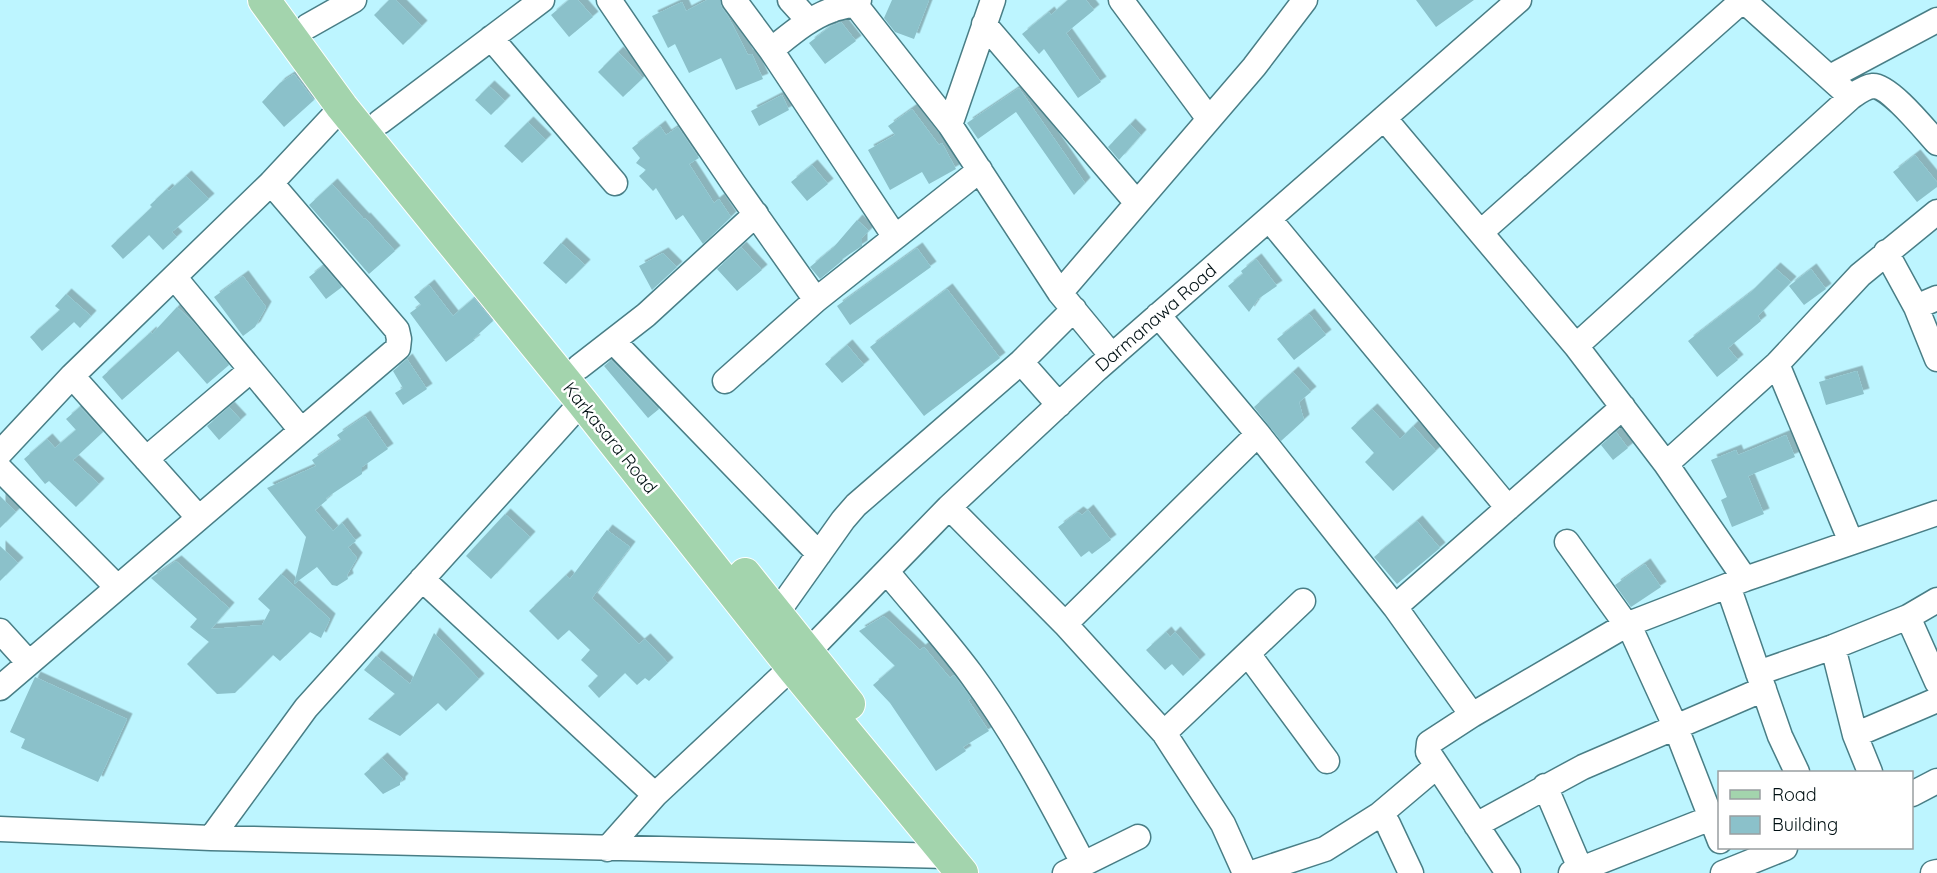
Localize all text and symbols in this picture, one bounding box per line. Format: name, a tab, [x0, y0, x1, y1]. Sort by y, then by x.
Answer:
street label: Darmanawa Road	[1090, 259, 1221, 377]
street label: Karkasara Road	[558, 377, 662, 498]
legend	[1718, 771, 1913, 849]
text: Road	[1772, 783, 1817, 806]
text: Building	[1772, 813, 1838, 836]

